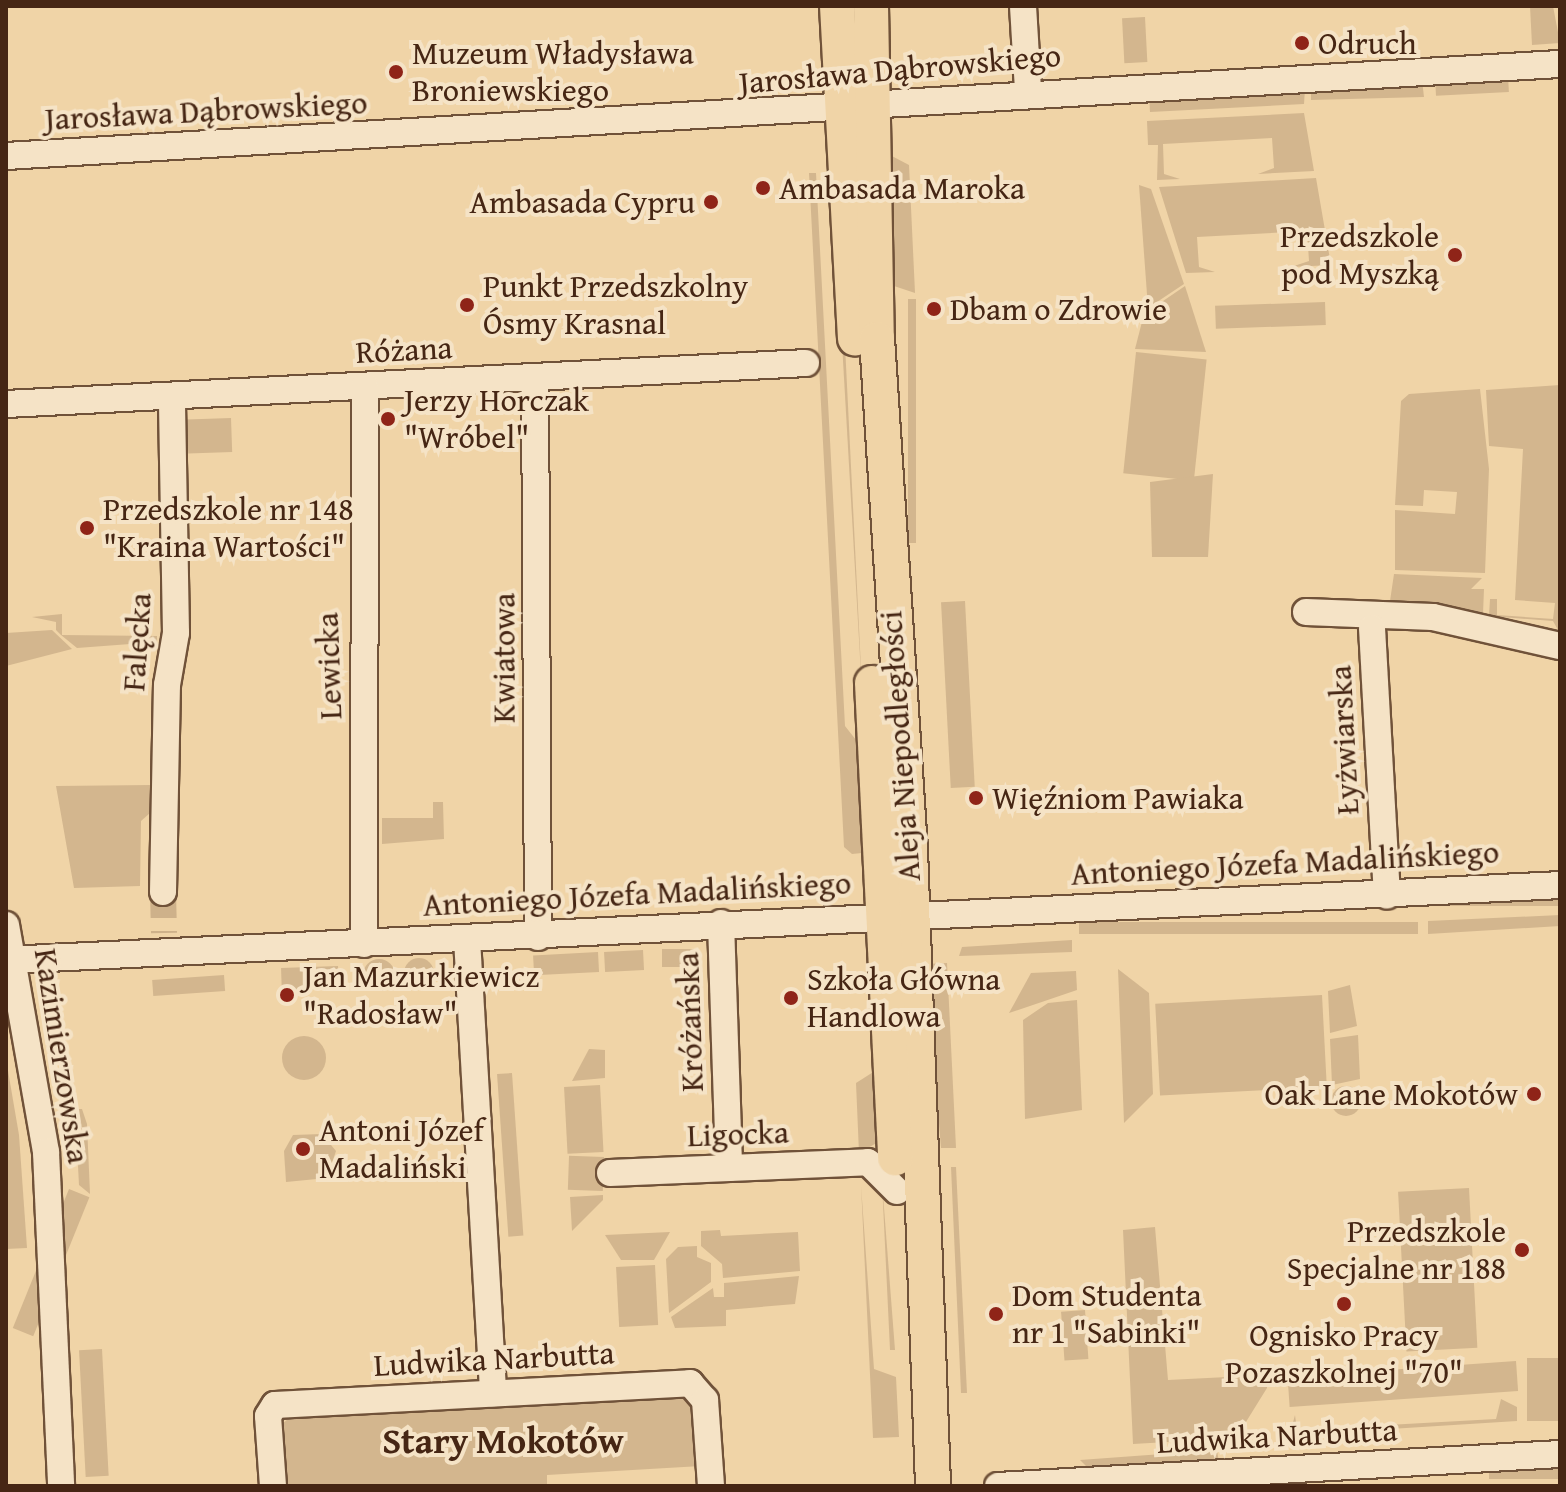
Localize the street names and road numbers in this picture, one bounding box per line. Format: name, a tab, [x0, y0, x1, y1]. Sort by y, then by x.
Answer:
street label: Jarosława Dąbrowskiego	[737, 36, 1063, 102]
street label: Jarosława Dąbrowskiego	[44, 83, 368, 139]
street label: Różana	[355, 328, 453, 372]
street label: Falęcka	[114, 591, 160, 693]
street label: Kwiatowa	[485, 593, 523, 723]
street label: Aleja Niepodległości	[871, 609, 929, 883]
street label: Lewicka	[308, 612, 350, 720]
street label: Łyżwiarska	[1321, 664, 1367, 816]
street label: Antoniego Józefa Madalińskiego	[1070, 833, 1500, 893]
street label: Antoniego Józefa Madalińskiego	[422, 864, 852, 924]
street label: Kazimierzowska	[26, 946, 98, 1166]
street label: Króżańska	[668, 952, 712, 1092]
street label: Ligocka	[686, 1113, 790, 1155]
street label: Ludwika Narbutta	[373, 1334, 615, 1384]
street label: Ludwika Narbutta	[1156, 1411, 1398, 1461]

